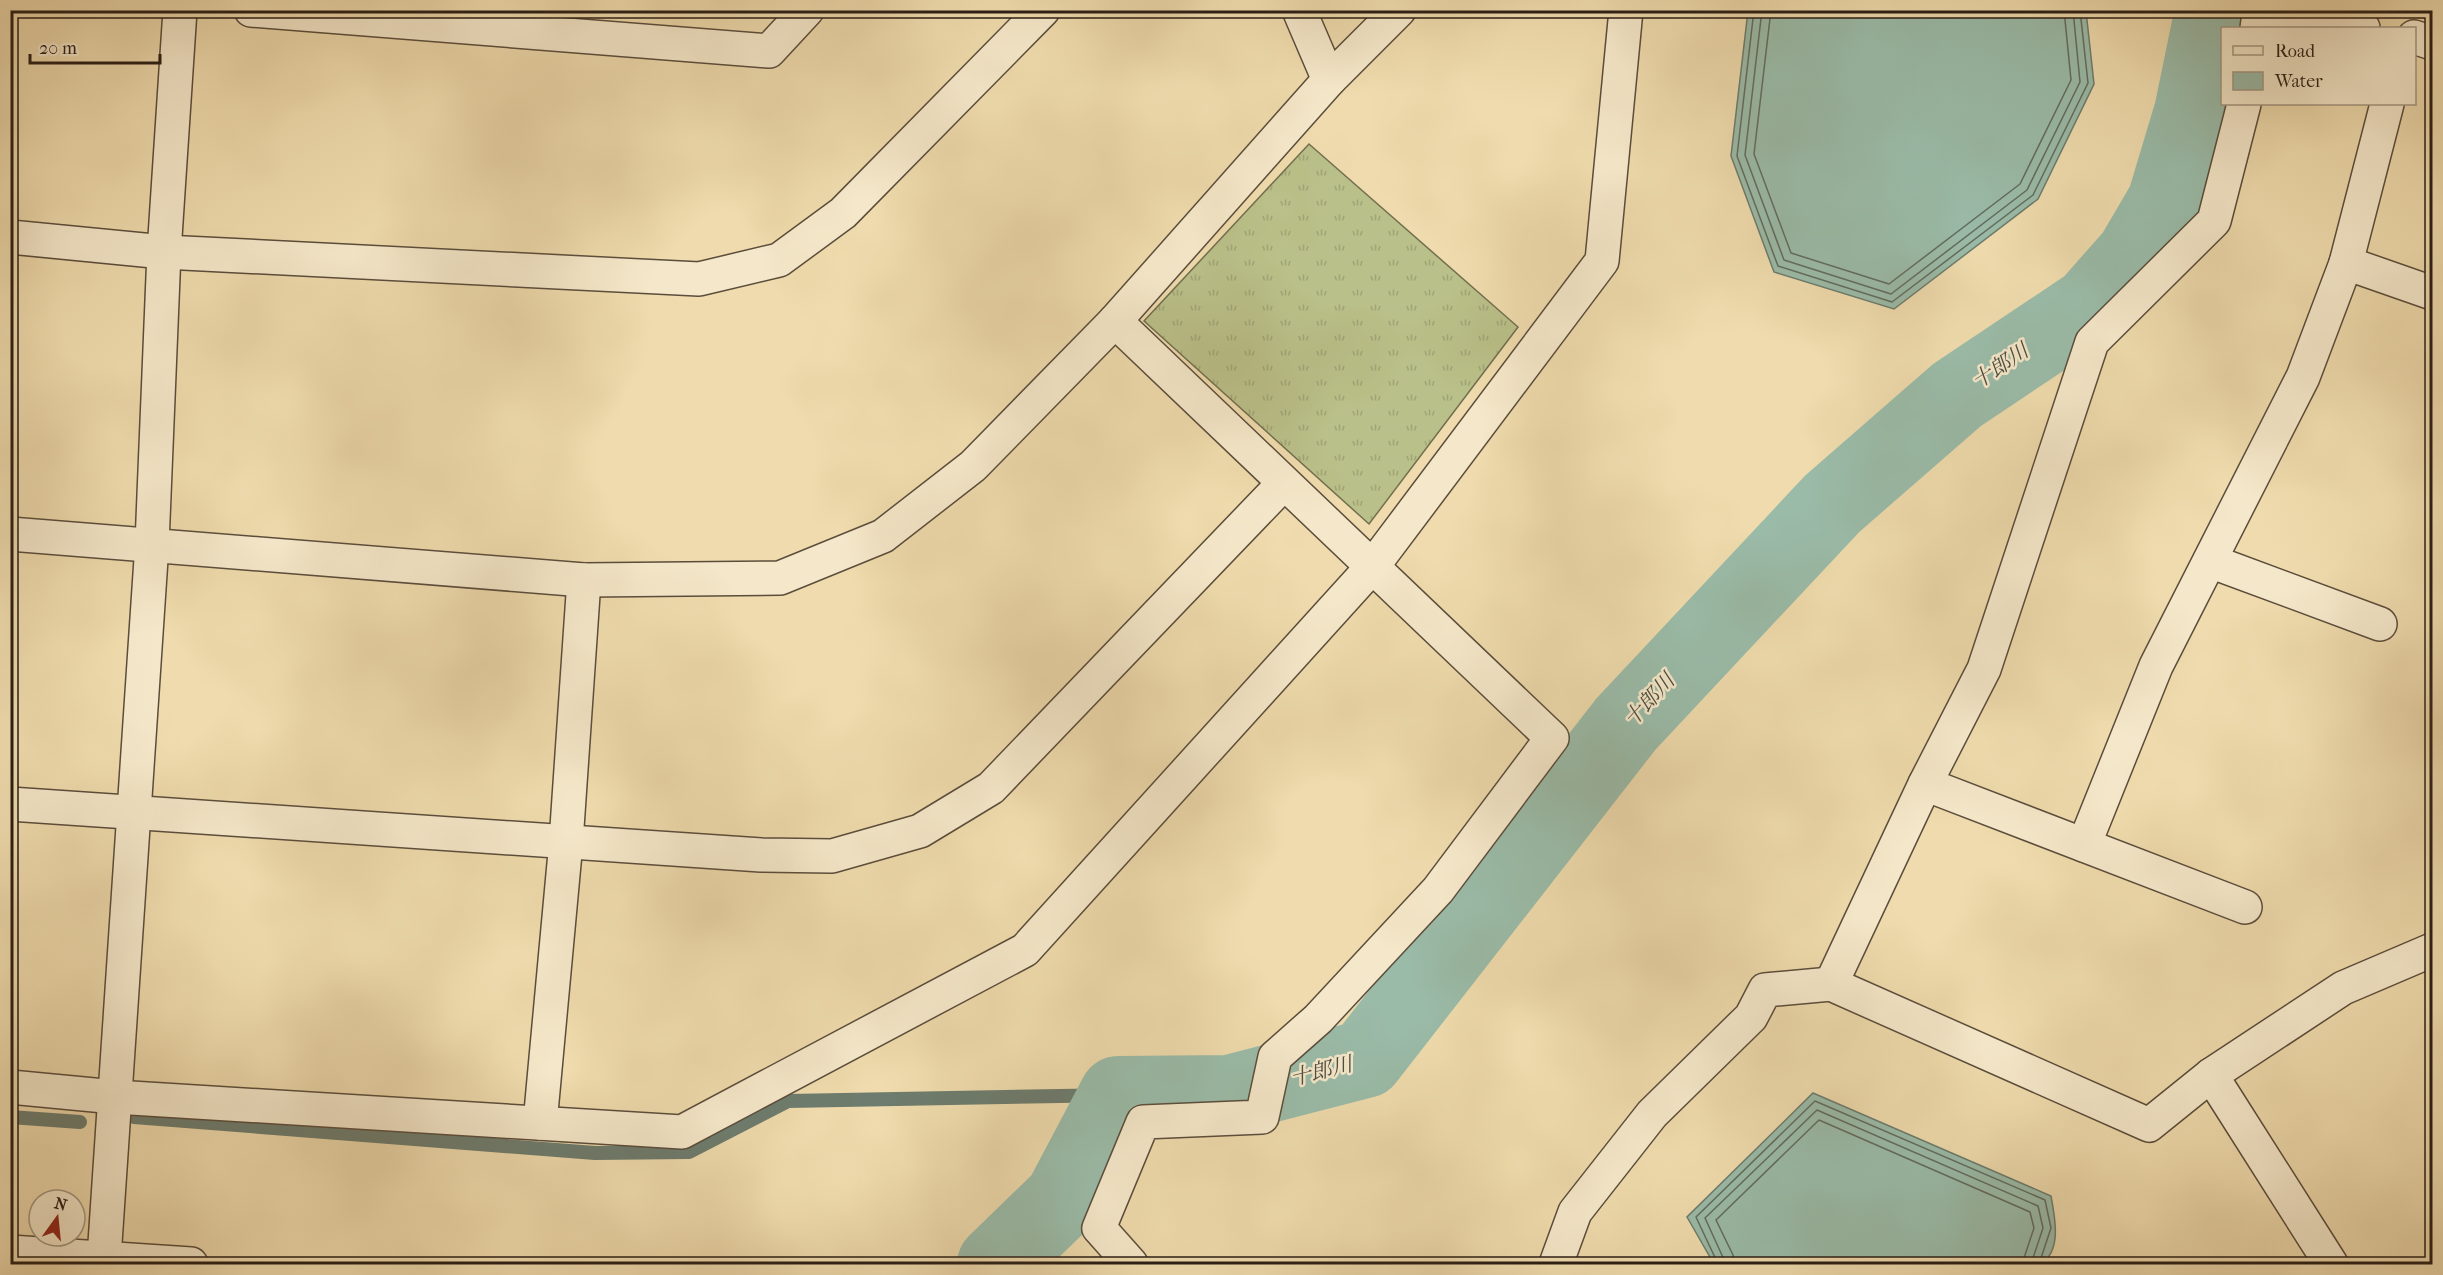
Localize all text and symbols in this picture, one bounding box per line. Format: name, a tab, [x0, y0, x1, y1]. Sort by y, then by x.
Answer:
scale bar	[30, 27, 160, 65]
legend	[2221, 27, 2416, 105]
text: 20 m	[39, 38, 77, 59]
text: Road	[2275, 41, 2315, 62]
text: Water	[2274, 71, 2323, 92]
water label: 十郎川	[1967, 337, 2034, 394]
water label: 十郎川	[1619, 667, 1681, 731]
water label: 十郎川	[1288, 1051, 1356, 1090]
north arrow	[27, 1188, 87, 1248]
text: N	[52, 1193, 70, 1215]

